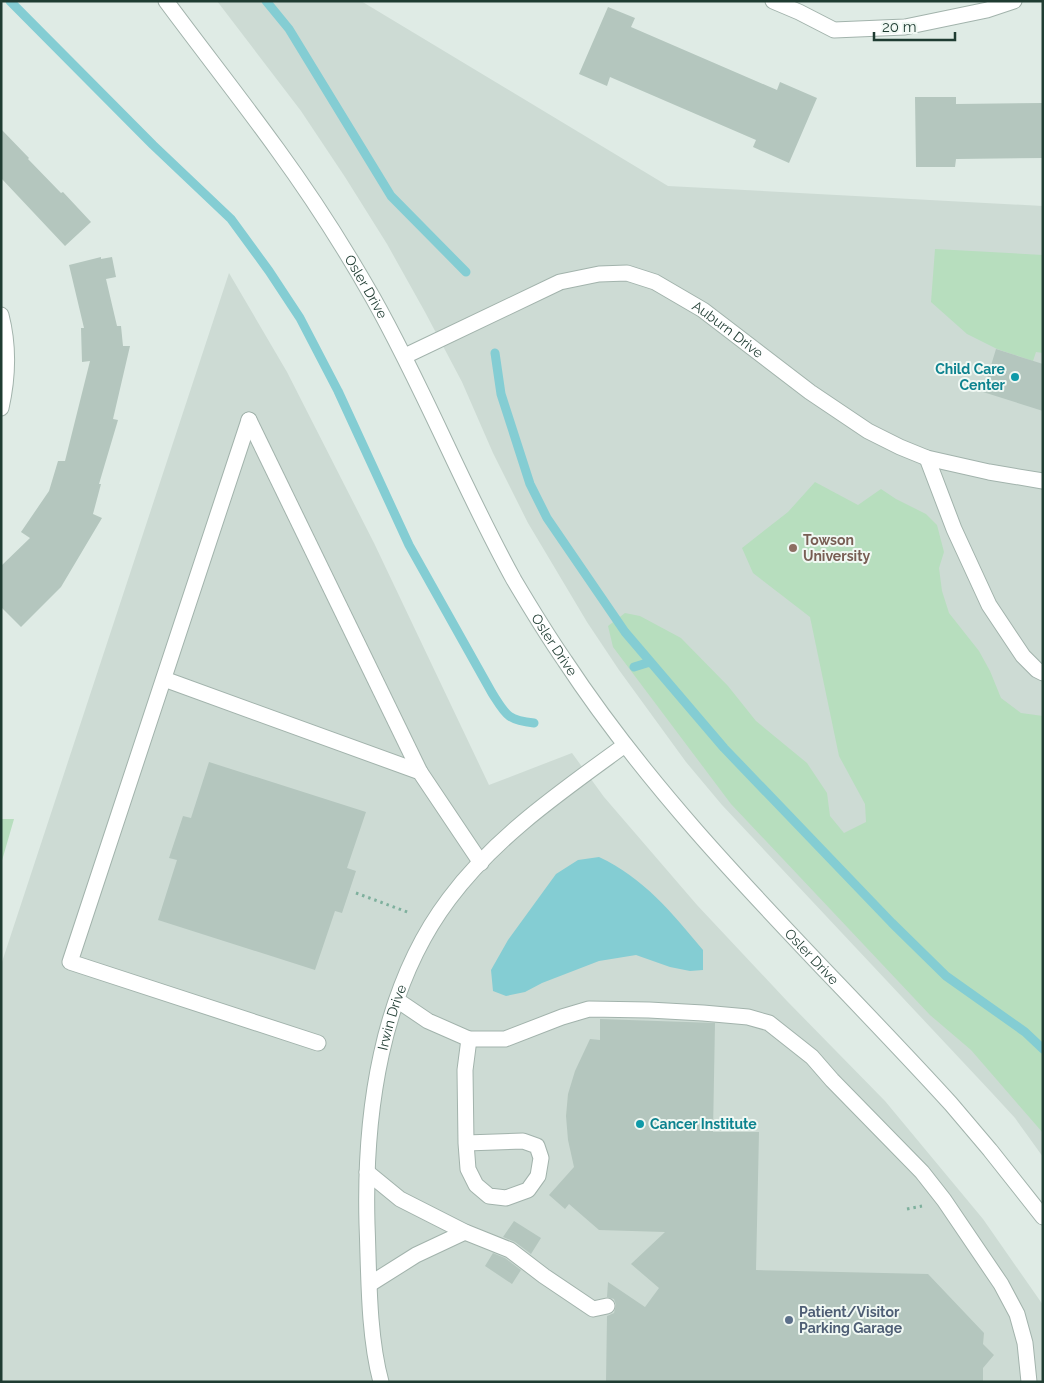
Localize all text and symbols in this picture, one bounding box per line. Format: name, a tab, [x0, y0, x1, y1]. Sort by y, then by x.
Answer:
scale bar	[874, 10, 955, 42]
text: 20 m	[882, 18, 917, 36]
street label: Osler Drive	[341, 252, 391, 321]
street label: Auburn Drive	[690, 298, 766, 361]
place label: Child Care Center	[935, 361, 1006, 393]
marker: Child Care Center	[1009, 371, 1021, 383]
place label: Towson University	[803, 532, 870, 564]
marker: Towson University	[787, 542, 799, 554]
street label: Osler Drive	[528, 611, 581, 679]
street label: Osler Drive	[782, 925, 842, 988]
street label: Irwin Drive	[374, 982, 409, 1052]
place label: Cancer Institute	[650, 1116, 757, 1132]
marker: Cancer Institute	[634, 1118, 646, 1130]
place label: Patient/Visitor Parking Garage	[799, 1304, 903, 1336]
marker: Patient/Visitor Parking Garage	[783, 1314, 795, 1326]

